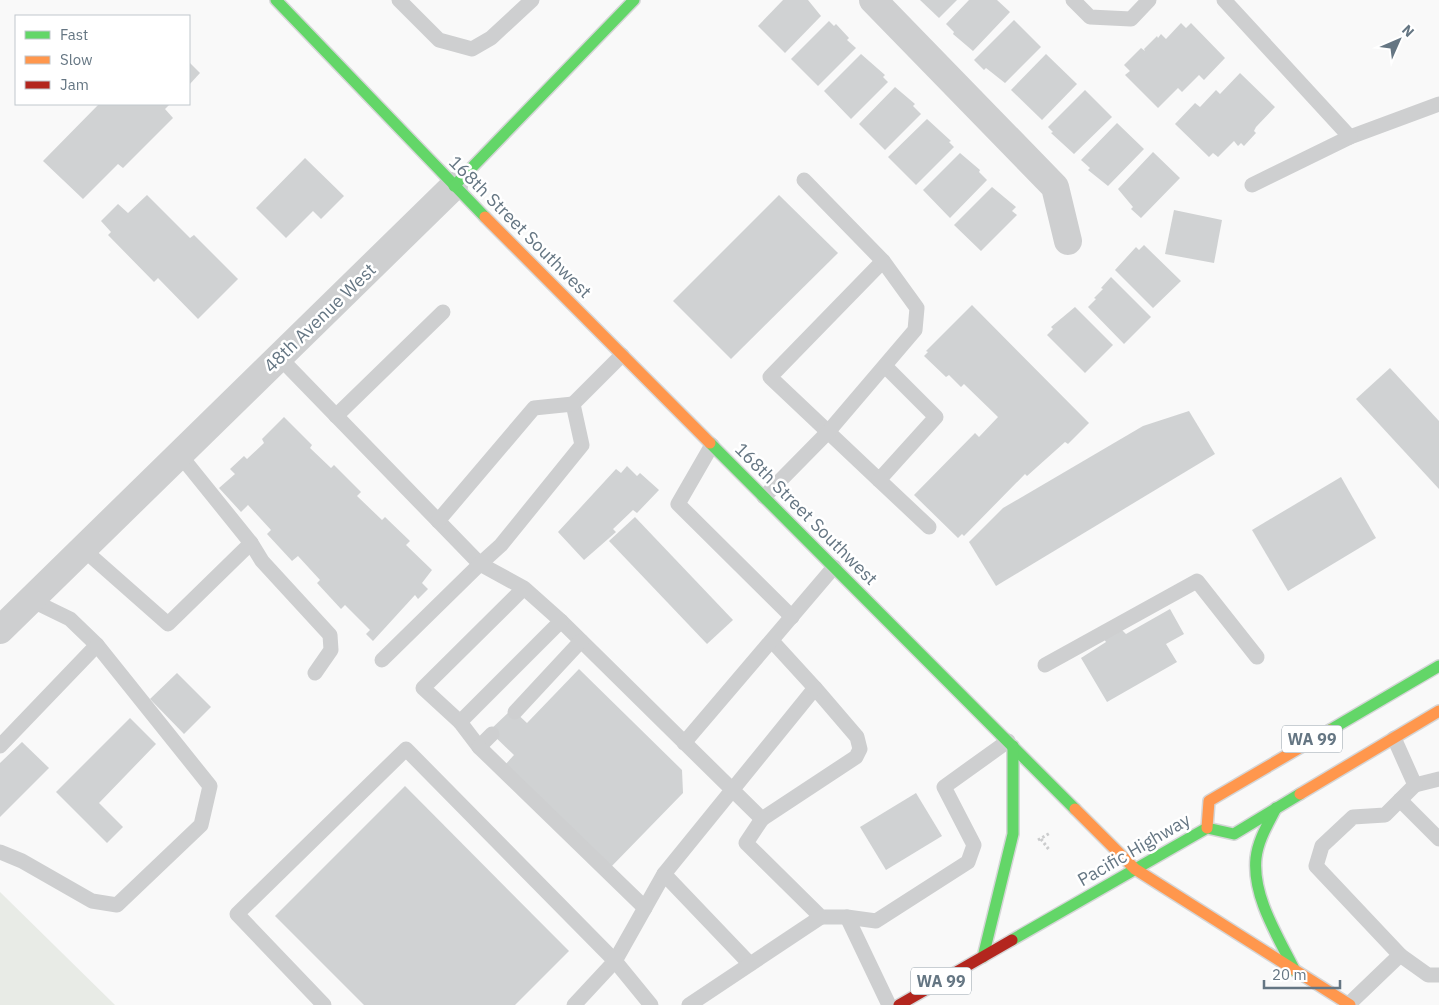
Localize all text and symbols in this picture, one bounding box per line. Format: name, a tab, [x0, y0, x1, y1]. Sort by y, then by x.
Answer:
legend	[15, 15, 190, 105]
north arrow	[1374, 15, 1424, 65]
text: N	[1398, 21, 1418, 41]
text: Fast	[60, 25, 88, 44]
text: Slow	[60, 50, 93, 69]
text: Jam	[60, 75, 89, 94]
street label: 168th Street Southwest	[444, 150, 597, 303]
street label: 48th Avenue West	[259, 258, 381, 377]
street label: 168th Street Southwest	[730, 437, 883, 590]
road number: WA 99	[1282, 726, 1342, 752]
street label: Pacific Highway	[1073, 808, 1194, 891]
scale bar	[1264, 958, 1340, 990]
text: 20 m	[1272, 965, 1307, 984]
road number: WA 99	[911, 968, 971, 994]

